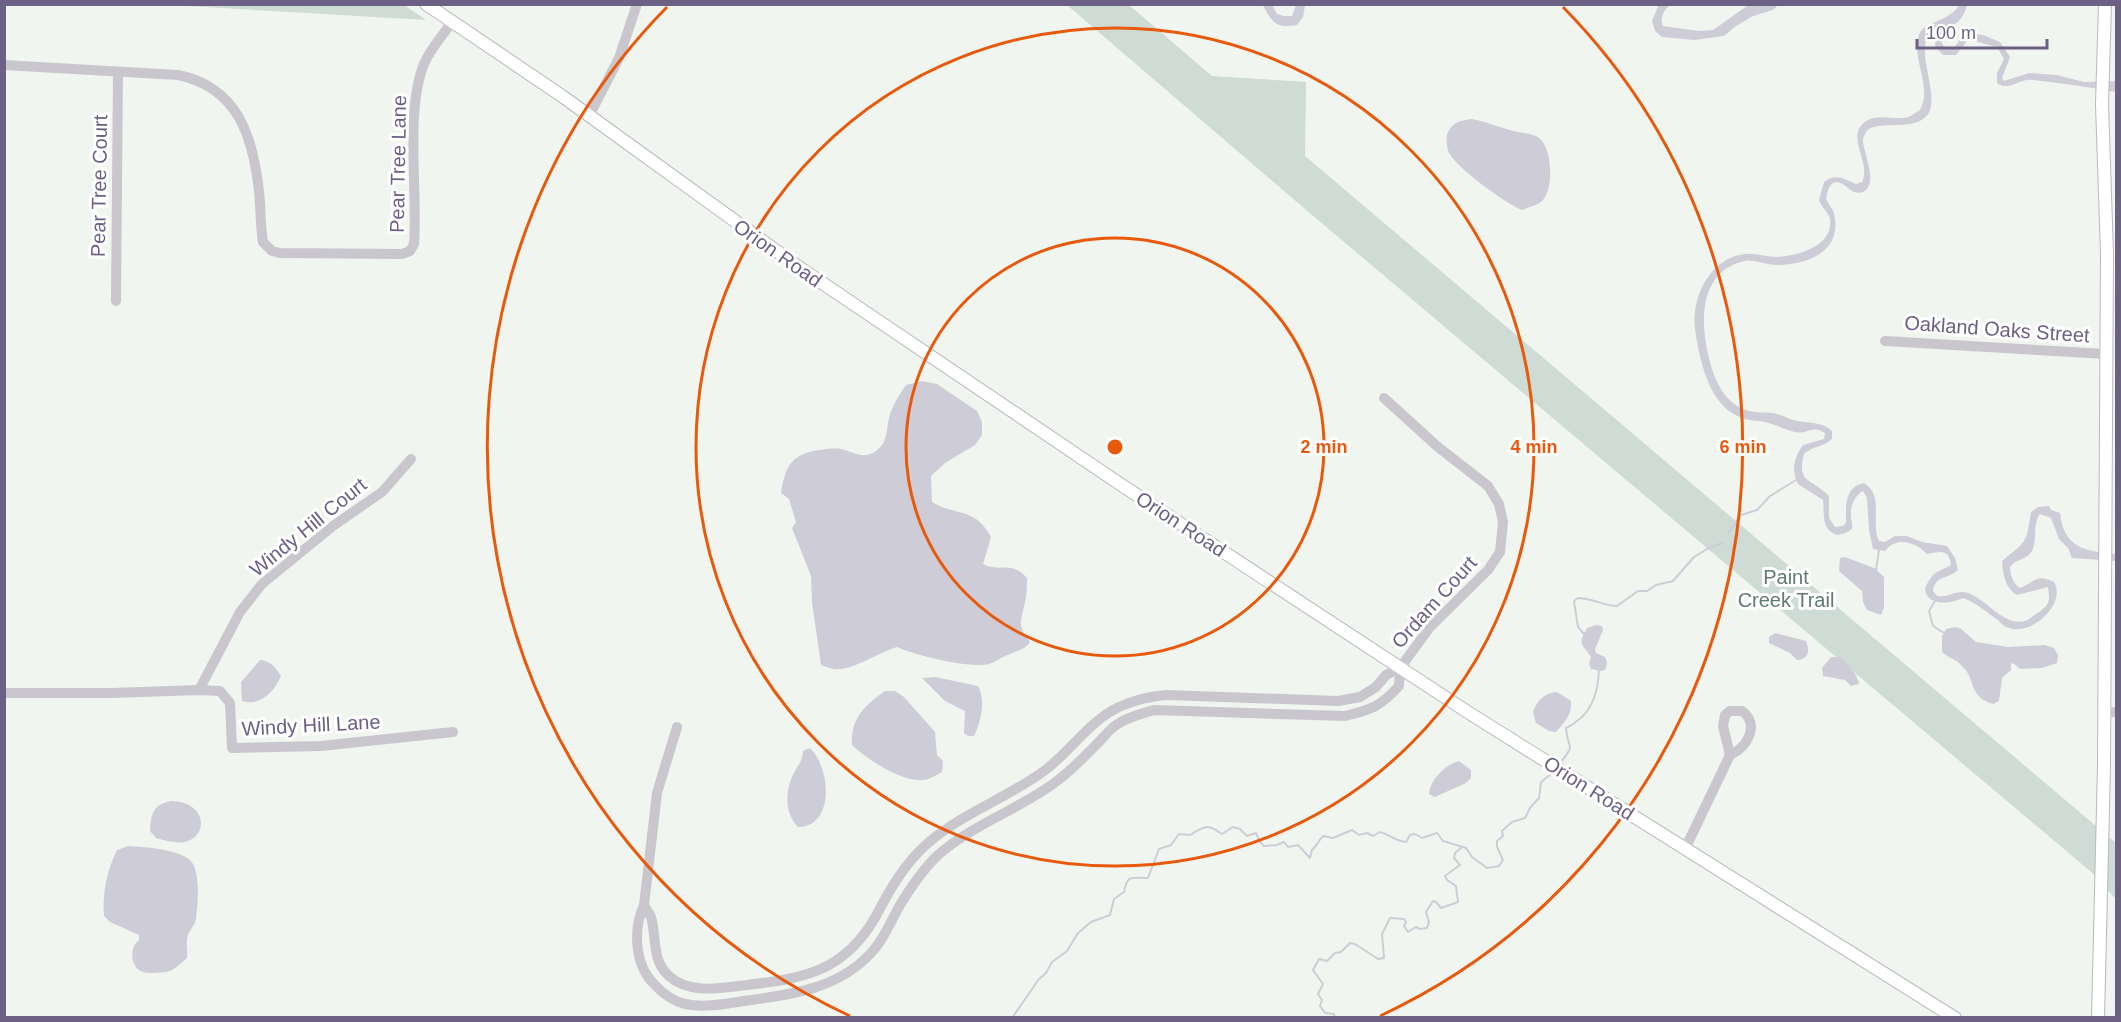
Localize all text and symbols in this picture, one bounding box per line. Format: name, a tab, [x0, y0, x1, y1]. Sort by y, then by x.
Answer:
scale bar	[1917, 12, 2048, 50]
text: 100 m	[1926, 23, 1976, 43]
street label: Pear Tree Lane	[386, 95, 410, 233]
street label: Pear Tree Court	[87, 114, 111, 257]
street label: Orion Road	[730, 215, 826, 291]
street label: Oakland Oaks Street	[1904, 312, 2091, 346]
centre of rings	[1105, 437, 1125, 457]
text: 2 min	[1300, 437, 1348, 457]
text: 4 min	[1510, 437, 1558, 457]
text: 6 min	[1719, 437, 1767, 457]
street label: Windy Hill Court	[245, 473, 371, 581]
street label: Orion Road	[1132, 487, 1230, 561]
street label: Ordam Court	[1387, 551, 1481, 652]
park label: Paint Creek Trail	[1738, 566, 1834, 611]
street label: Windy Hill Lane	[241, 710, 381, 740]
street label: Orion Road	[1540, 752, 1638, 824]

